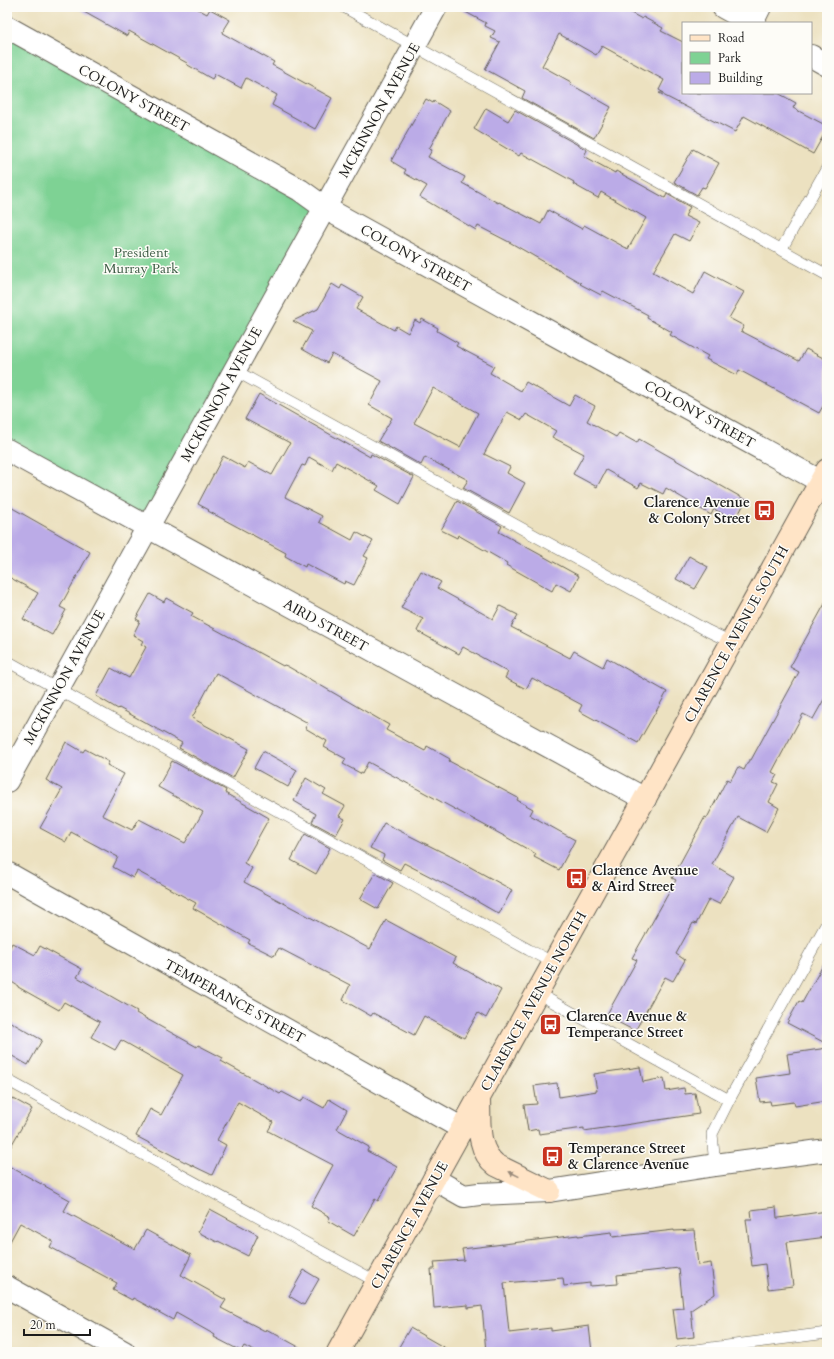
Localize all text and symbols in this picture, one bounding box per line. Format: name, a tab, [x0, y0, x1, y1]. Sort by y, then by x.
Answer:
legend	[682, 22, 812, 94]
text: Road	[718, 30, 745, 46]
street label: MCKINNON AVENUE	[334, 39, 425, 181]
text: Park	[718, 50, 742, 66]
street label: COLONY STREET	[75, 60, 193, 137]
text: Building	[718, 70, 763, 86]
street label: COLONY STREET	[357, 220, 475, 297]
park label: President Murray Park	[103, 243, 179, 278]
street label: MCKINNON AVENUE	[176, 323, 267, 465]
street label: COLONY STREET	[641, 376, 759, 453]
place label: Clarence Avenue & Colony Street	[644, 493, 750, 528]
bus stop icon: Clarence Avenue & Colony Street	[752, 497, 778, 523]
street label: CLARENCE AVENUE SOUTH	[680, 542, 793, 726]
street label: AIRD STREET	[280, 594, 372, 657]
street label: MCKINNON AVENUE	[19, 606, 110, 748]
place label: Clarence Avenue & Aird Street	[592, 861, 699, 896]
bus stop icon: Clarence Avenue & Aird Street	[563, 865, 589, 891]
street label: CLARENCE AVENUE NORTH	[476, 908, 591, 1095]
street label: TEMPERANCE STREET	[161, 955, 309, 1048]
place label: Clarence Avenue & Temperance Street	[566, 1007, 687, 1042]
bus stop icon: Clarence Avenue & Temperance Street	[537, 1011, 563, 1037]
place label: Temperance Street & Clarence Avenue	[568, 1139, 689, 1174]
bus stop icon: Temperance Street & Clarence Avenue	[540, 1143, 566, 1169]
street label: CLARENCE AVENUE	[366, 1158, 453, 1293]
one-way arrow	[508, 1171, 519, 1177]
scale bar	[24, 1311, 90, 1337]
text: 20 m	[30, 1317, 57, 1333]

